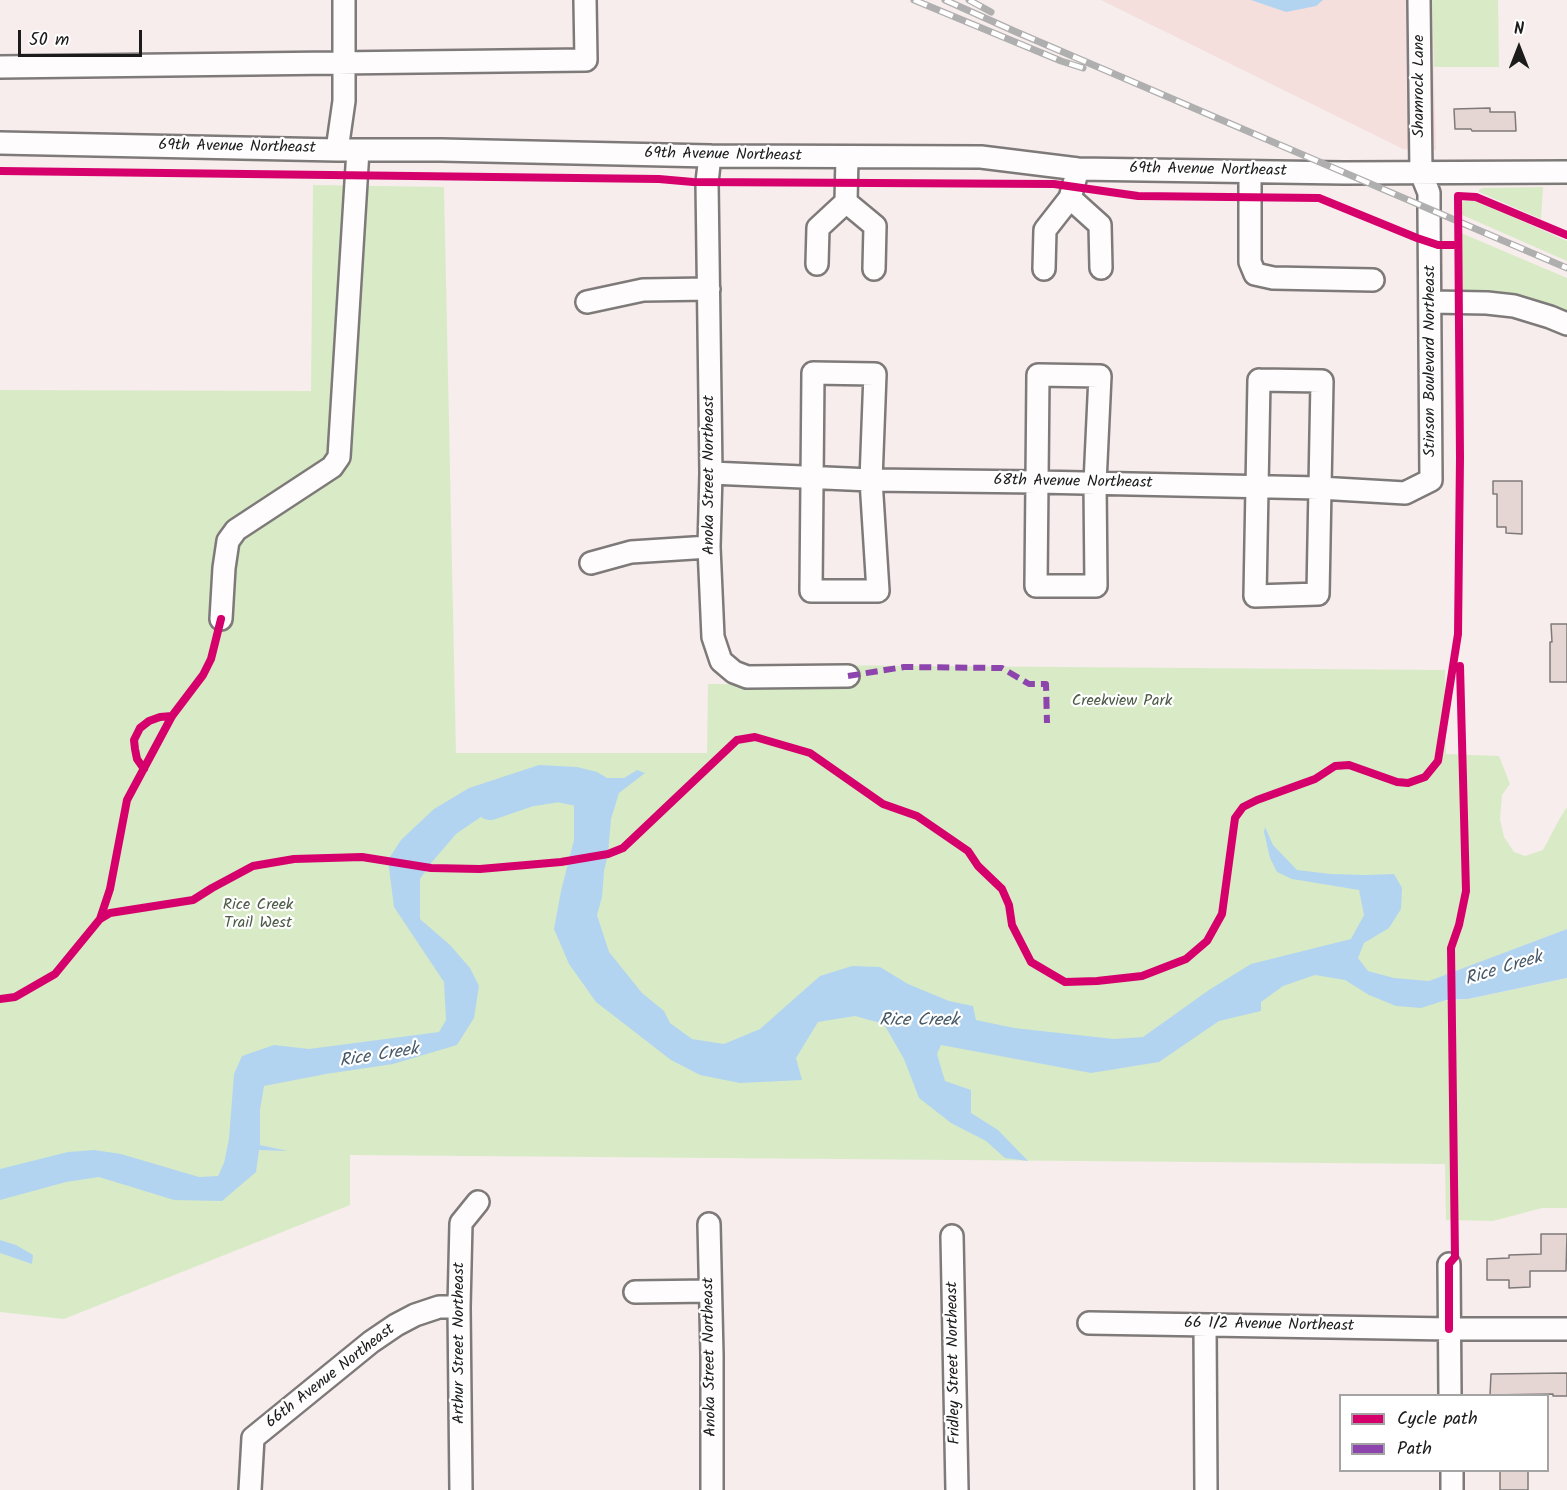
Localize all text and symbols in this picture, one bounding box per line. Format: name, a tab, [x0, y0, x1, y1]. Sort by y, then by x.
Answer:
text: N	[1514, 17, 1524, 42]
scale bar	[21, 18, 146, 56]
north arrow	[1489, 18, 1549, 78]
text: 50 m	[29, 26, 69, 55]
street label: Shamrock Lane	[1410, 35, 1430, 137]
street label: 69th Avenue Northeast	[158, 137, 316, 159]
street label: 69th Avenue Northeast	[644, 145, 802, 167]
street label: 69th Avenue Northeast	[1129, 160, 1287, 182]
street label: Stinson Boulevard Northeast	[1421, 265, 1441, 457]
street label: Anoka Street Northeast	[700, 395, 720, 555]
street label: 68th Avenue Northeast	[993, 472, 1153, 494]
park label: Creekview Park	[1072, 692, 1172, 712]
park label: Rice Creek Trail West	[223, 896, 293, 934]
water label: Rice Creek	[1463, 948, 1545, 992]
water label: Rice Creek	[879, 1011, 959, 1033]
water label: Rice Creek	[338, 1040, 420, 1074]
street label: Arthur Street Northeast	[450, 1262, 470, 1424]
street label: Anoka Street Northeast	[700, 1277, 722, 1437]
street label: Fridley Street Northeast	[944, 1281, 966, 1445]
street label: 66 1/2 Avenue Northeast	[1184, 1315, 1354, 1337]
street label: 66th Avenue Northeast	[263, 1321, 399, 1433]
legend	[1339, 1394, 1549, 1472]
text: Cycle path	[1397, 1405, 1478, 1434]
text: Path	[1397, 1435, 1432, 1464]

